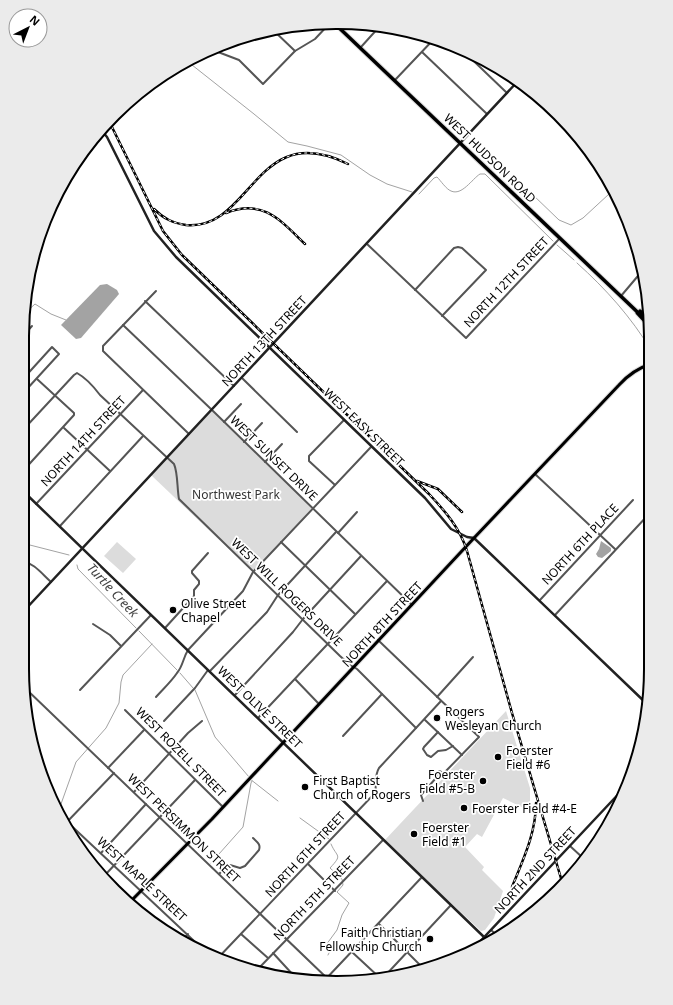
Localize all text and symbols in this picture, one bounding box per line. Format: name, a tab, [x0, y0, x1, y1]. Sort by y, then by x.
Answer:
north arrow	[8, 8, 48, 48]
text: N	[27, 12, 43, 29]
street label: WEST HUDSON ROAD	[440, 110, 540, 207]
street label: NORTH 12TH STREET	[460, 233, 553, 331]
street label: NORTH 13TH STREET	[218, 292, 311, 390]
street label: WEST EASY STREET	[320, 384, 408, 470]
street label: NORTH 14TH STREET	[37, 392, 130, 490]
street label: WEST SUNSET DRIVE	[226, 412, 322, 504]
park label: Northwest Park	[192, 486, 281, 503]
street label: NORTH 6TH PLACE	[538, 500, 622, 588]
street label: WEST WILL ROGERS DRIVE	[228, 534, 346, 650]
water label: Turtle Creek	[83, 559, 143, 621]
street label: NORTH 8TH STREET	[338, 577, 426, 670]
place label: Olive Street Chapel	[181, 595, 247, 626]
marker: Olive Street Chapel	[168, 605, 178, 615]
street label: WEST OLIVE STREET	[214, 662, 306, 752]
street label: WEST ROZELL STREET	[132, 703, 230, 801]
place label: Rogers Wesleyan Church	[445, 703, 542, 734]
marker: Rogers Wesleyan Church	[432, 713, 442, 723]
place label: Foerster Field #6	[506, 742, 553, 773]
marker: Foerster Field #6	[493, 752, 503, 762]
place label: Foerster Field #5-B	[419, 766, 475, 797]
street label: WEST PERSIMMON STREET	[124, 770, 244, 887]
place label: First Baptist Church of Rogers	[313, 772, 411, 803]
marker: Foerster Field #5-B	[478, 776, 488, 786]
marker: First Baptist Church of Rogers	[300, 782, 310, 792]
place label: Foerster Field #4-E	[472, 800, 577, 817]
marker: Foerster Field #4-E	[459, 803, 469, 813]
street label: NORTH 6TH STREET	[261, 807, 349, 900]
place label: Foerster Field #1	[422, 819, 469, 850]
street label: NORTH 2ND STREET	[490, 823, 580, 917]
marker: Foerster Field #1	[409, 829, 419, 839]
street label: WEST MAPLE STREET	[93, 833, 191, 925]
street label: NORTH 5TH STREET	[269, 852, 359, 944]
place label: Faith Christian Fellowship Church	[319, 924, 422, 955]
marker: Faith Christian Fellowship Church	[425, 934, 435, 944]

